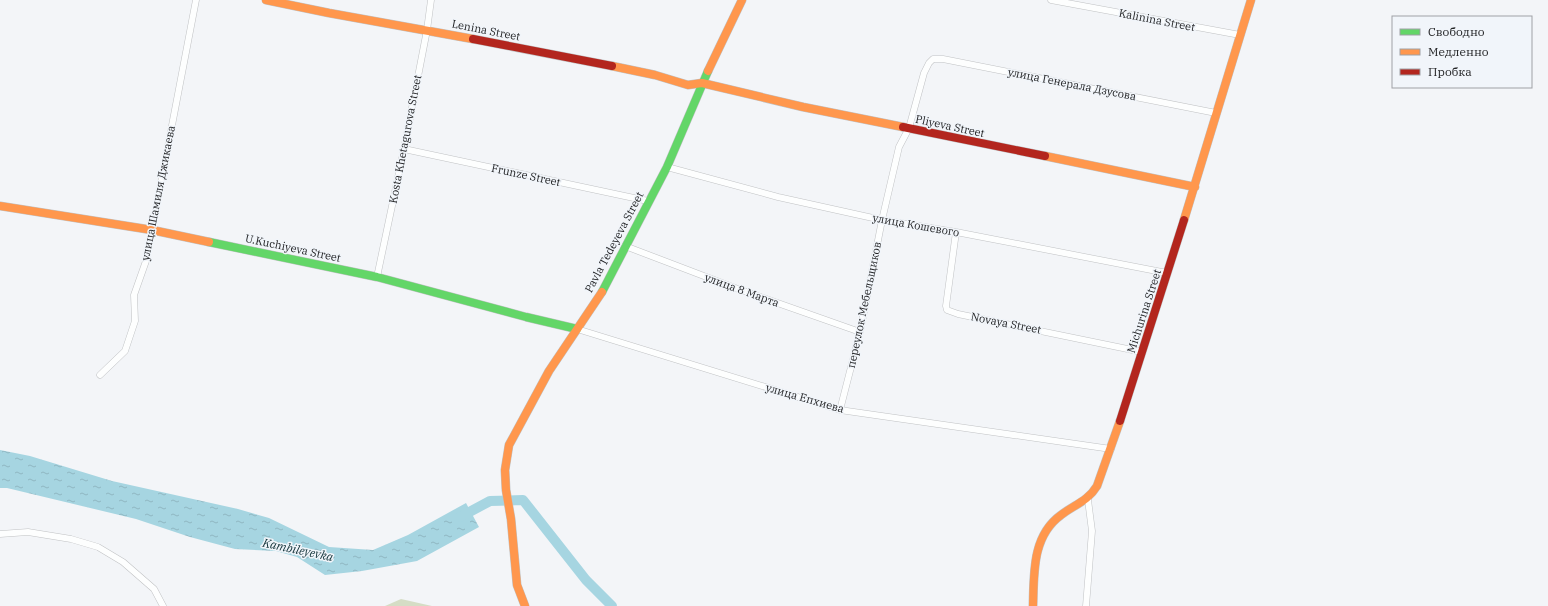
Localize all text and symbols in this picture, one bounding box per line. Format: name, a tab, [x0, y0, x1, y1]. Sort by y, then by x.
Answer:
street label: Kalinina Street	[1118, 6, 1196, 34]
legend	[1392, 16, 1532, 88]
street label: Lenina Street	[451, 17, 522, 44]
text: Свободно	[1428, 24, 1485, 39]
text: Медленно	[1428, 44, 1489, 59]
text: Пробка	[1428, 64, 1472, 79]
street label: улица Генерала Дзусова	[1007, 65, 1137, 103]
street label: Kosta Khetagurova Street	[386, 73, 424, 205]
street label: Pliyeva Street	[914, 112, 986, 140]
street label: улица Шамиля Джикаева	[138, 124, 178, 262]
street label: Frunze Street	[490, 161, 562, 189]
street label: Pavla Tedeyeva Street	[581, 189, 647, 295]
street label: улица Кошевого	[871, 210, 961, 240]
street label: U.Kuchiyeva Street	[244, 231, 342, 265]
street label: переулок Мебельщиков	[844, 241, 884, 369]
street label: Michurina Street	[1124, 267, 1164, 355]
street label: улица 8 Марта	[703, 270, 781, 310]
street label: Novaya Street	[970, 309, 1042, 337]
street label: улица Епхиева	[764, 380, 846, 416]
water label: Kambileyevka	[260, 535, 335, 564]

